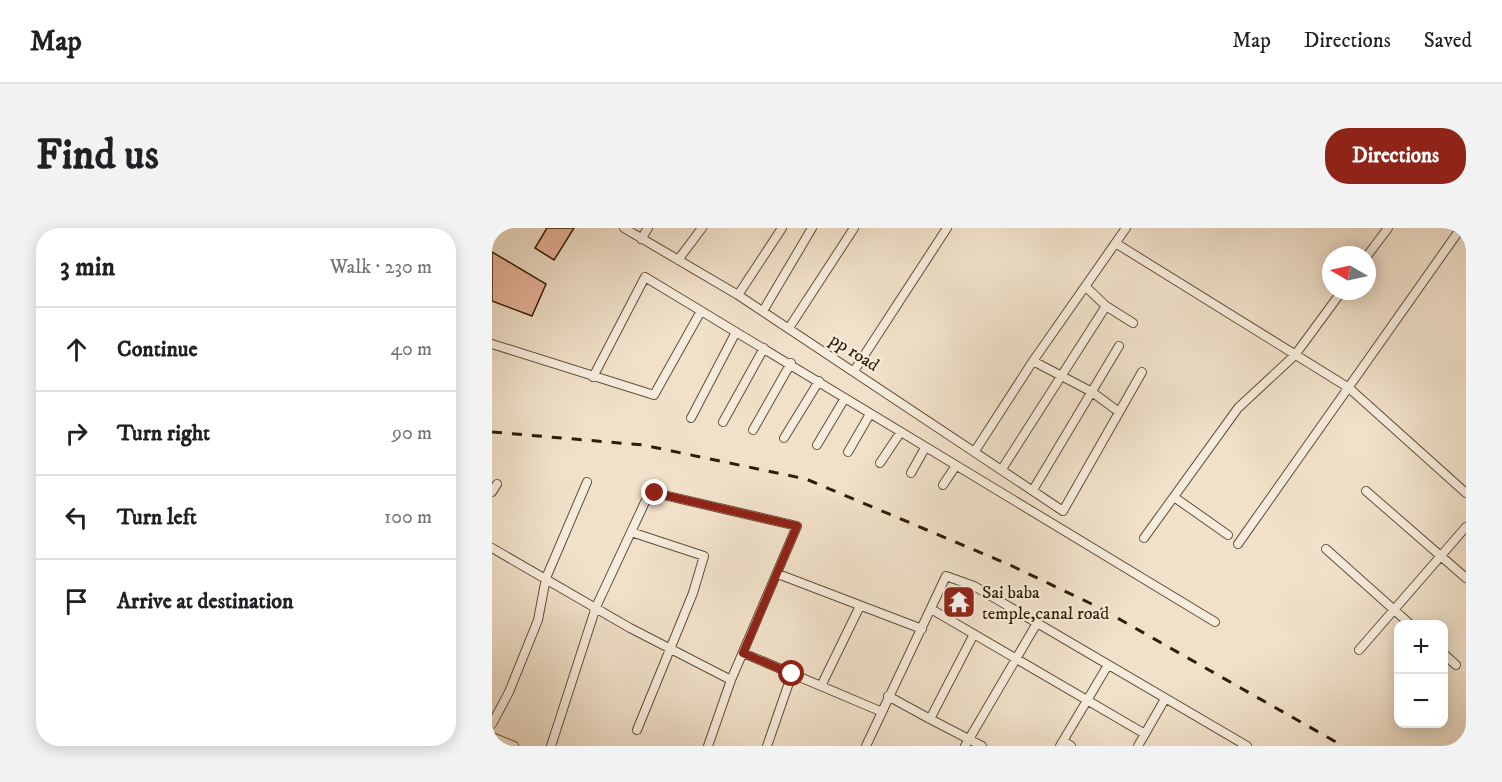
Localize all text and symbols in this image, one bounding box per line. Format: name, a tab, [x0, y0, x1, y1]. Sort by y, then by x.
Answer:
text: Map	[30, 24, 82, 59]
text: Map	[1232, 28, 1271, 54]
text: Directions	[1304, 28, 1391, 54]
text: Saved	[1424, 28, 1472, 54]
button: Directions	[1325, 128, 1466, 184]
text: Find us	[36, 130, 159, 182]
north arrow	[1322, 246, 1376, 300]
text: 3 min	[60, 251, 115, 284]
text: Walk · 230 m	[330, 255, 432, 280]
street label: pp road	[825, 328, 883, 377]
icon: ahead	[60, 333, 93, 366]
text: Continue	[117, 336, 198, 363]
text: 40 m	[390, 337, 432, 362]
icon: right	[60, 417, 93, 450]
text: Turn right	[117, 420, 210, 447]
text: 90 m	[392, 421, 432, 446]
route end	[641, 479, 667, 505]
icon: left	[60, 501, 93, 534]
text: Turn left	[117, 504, 197, 531]
text: 100 m	[384, 505, 432, 530]
place label: Sai baba temple,canal road	[982, 582, 1109, 625]
temple icon: Sai baba temple,canal road	[941, 584, 977, 620]
icon: arrive	[60, 585, 93, 618]
text: Arrive at destination	[117, 588, 294, 615]
map controls	[1394, 620, 1448, 728]
button: +	[1394, 620, 1448, 674]
route start	[778, 660, 804, 686]
button: −	[1394, 674, 1448, 728]

